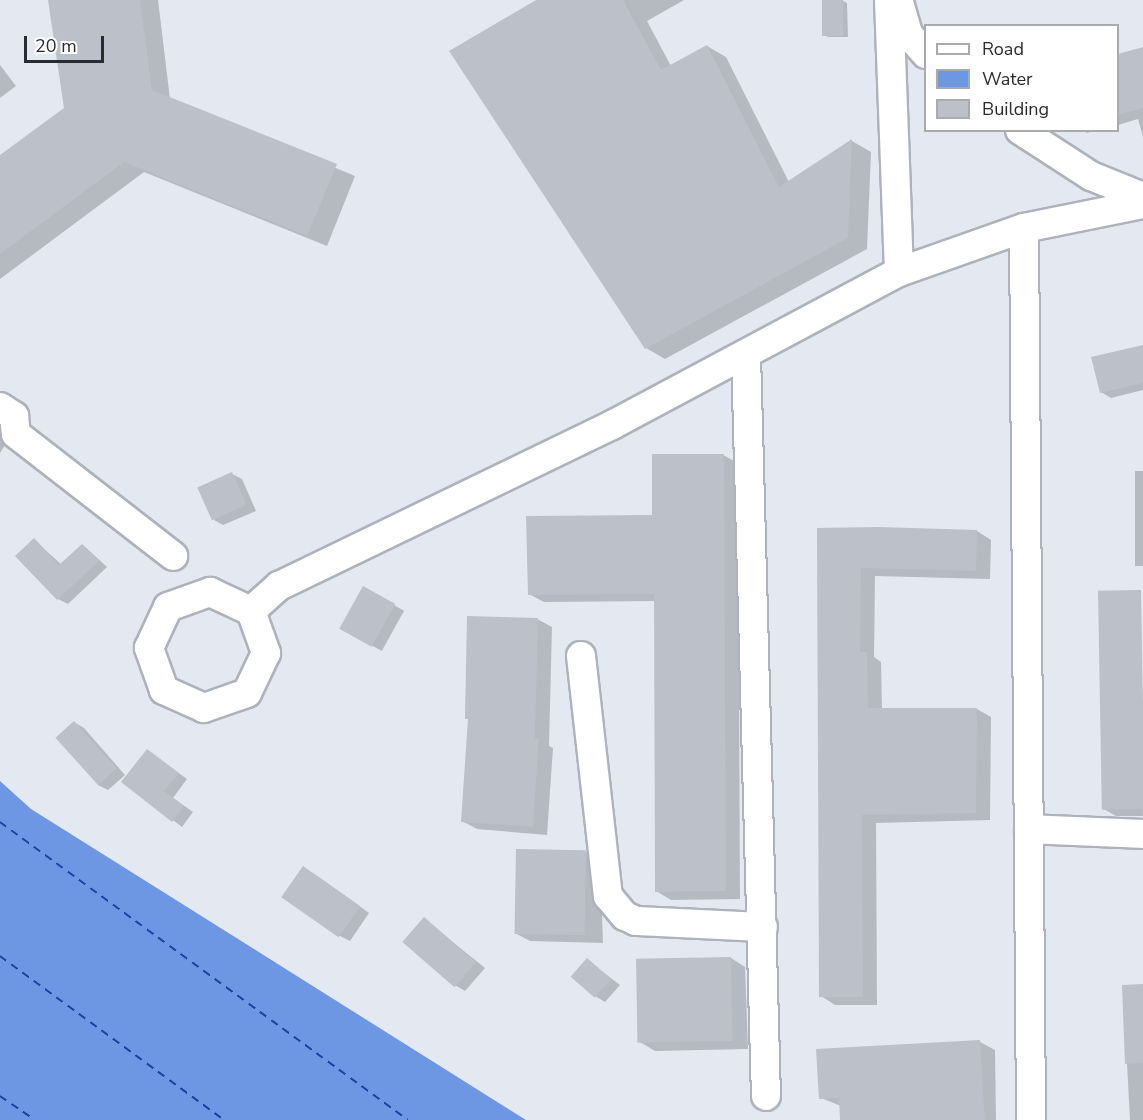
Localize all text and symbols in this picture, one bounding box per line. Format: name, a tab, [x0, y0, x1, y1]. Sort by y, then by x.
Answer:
scale bar	[27, 24, 106, 62]
legend	[924, 24, 1119, 132]
text: 20 m	[35, 34, 77, 58]
text: Road	[982, 37, 1024, 61]
text: Water	[982, 67, 1033, 91]
text: Building	[982, 97, 1049, 121]

